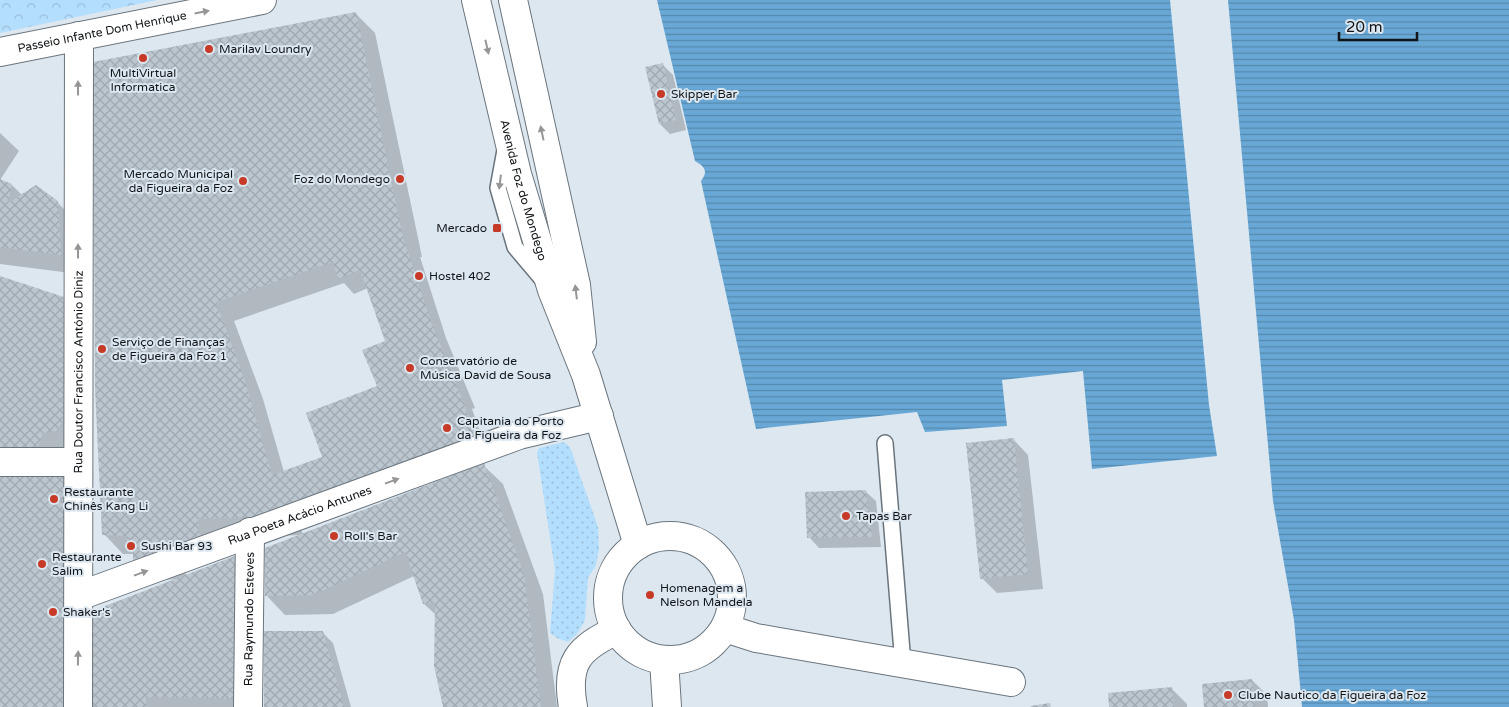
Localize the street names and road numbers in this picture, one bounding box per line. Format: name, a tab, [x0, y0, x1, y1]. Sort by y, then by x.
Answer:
street label: Passeio Infante Dom Henrique	[16, 8, 188, 55]
street label: Avenida Foz do Mondego	[497, 118, 550, 262]
street label: Rua Doutor Francisco António Diniz	[71, 270, 86, 474]
street label: Rua Poeta Acácio Antunes	[226, 483, 374, 548]
street label: Rua Raymundo Esteves	[241, 552, 257, 686]

